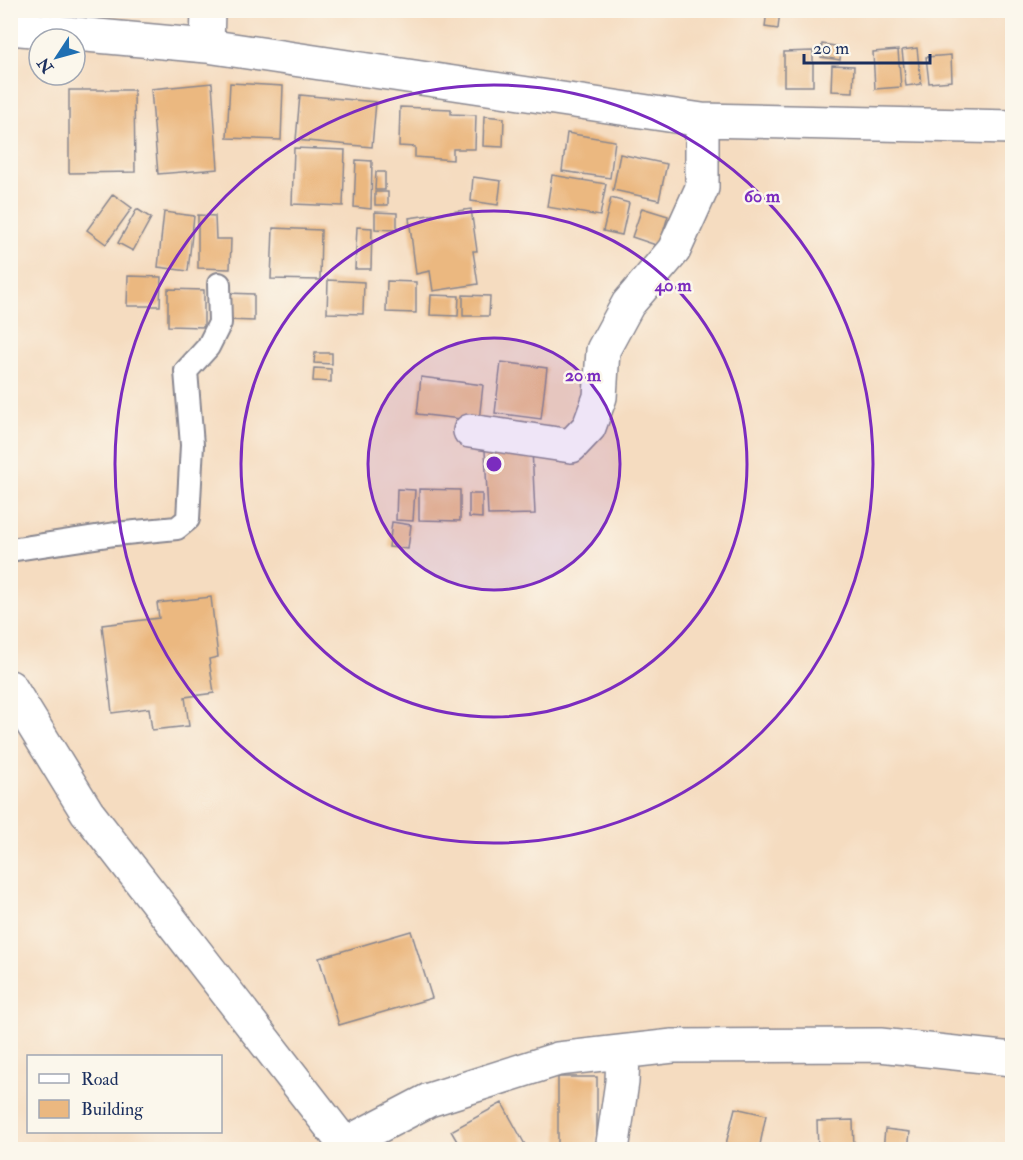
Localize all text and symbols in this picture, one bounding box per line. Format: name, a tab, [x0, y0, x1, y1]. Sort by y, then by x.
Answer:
north arrow	[27, 27, 87, 87]
scale bar	[804, 27, 930, 65]
text: 20 m	[813, 37, 849, 60]
text: N	[33, 53, 59, 78]
text: 60 m	[744, 185, 781, 208]
text: 40 m	[654, 274, 692, 297]
text: 20 m	[565, 364, 602, 387]
centre of rings	[484, 454, 504, 474]
legend	[27, 1055, 222, 1133]
text: Road	[81, 1068, 119, 1091]
text: Building	[81, 1098, 144, 1121]

